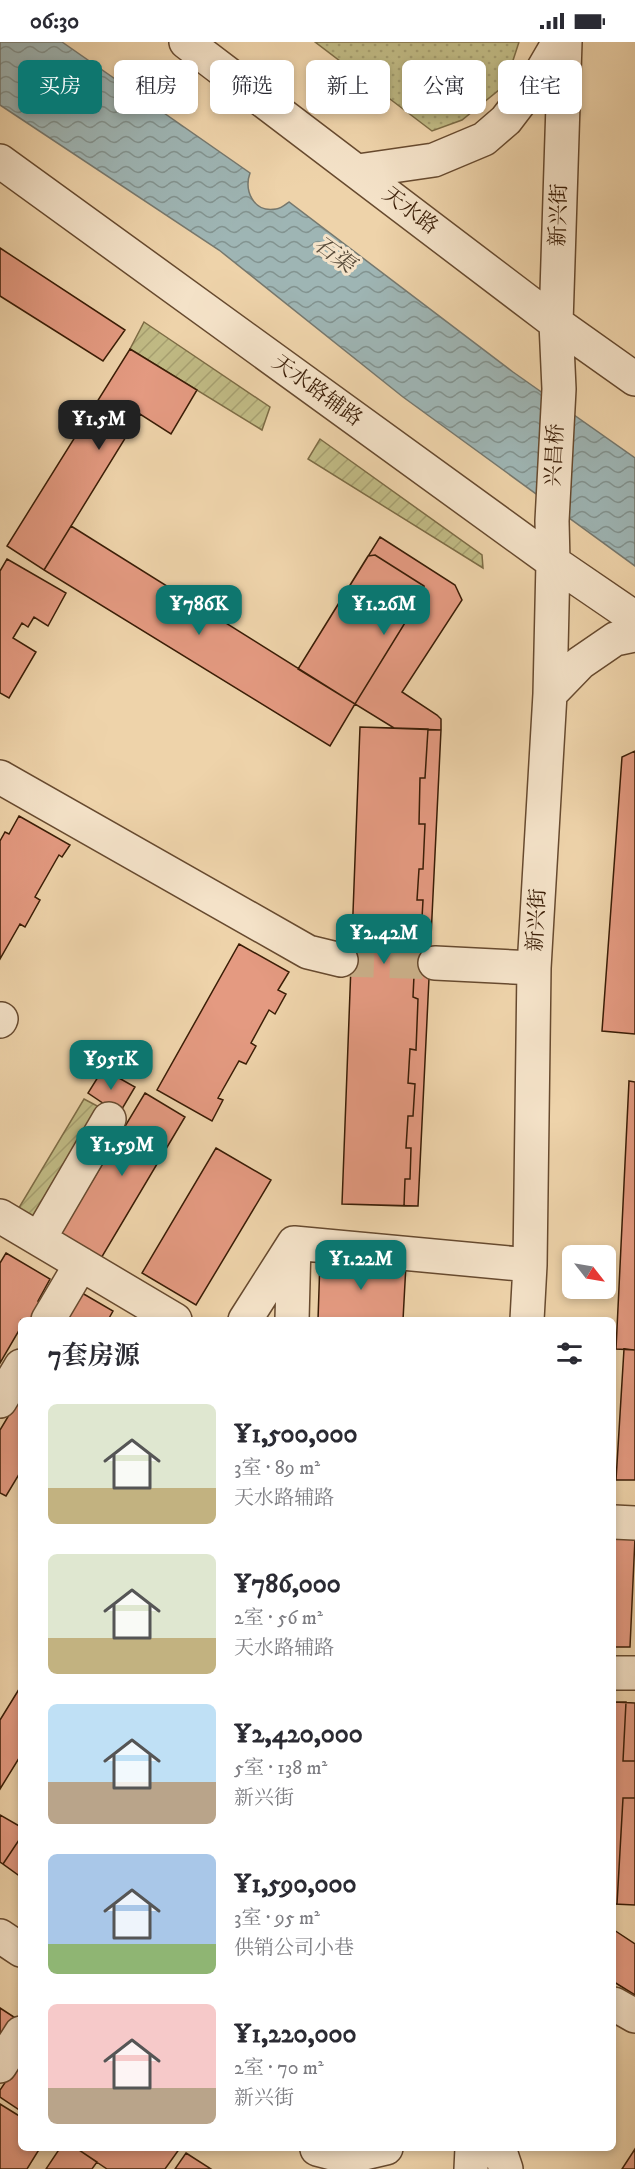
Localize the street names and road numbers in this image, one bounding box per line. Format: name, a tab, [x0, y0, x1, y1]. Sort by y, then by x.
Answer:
street label: 天水路	[377, 182, 443, 240]
street label: 新兴街	[545, 183, 573, 247]
street label: 天水路辅路	[267, 350, 367, 432]
street label: 兴昌桥	[540, 423, 570, 487]
street label: 新兴街	[522, 888, 552, 952]

